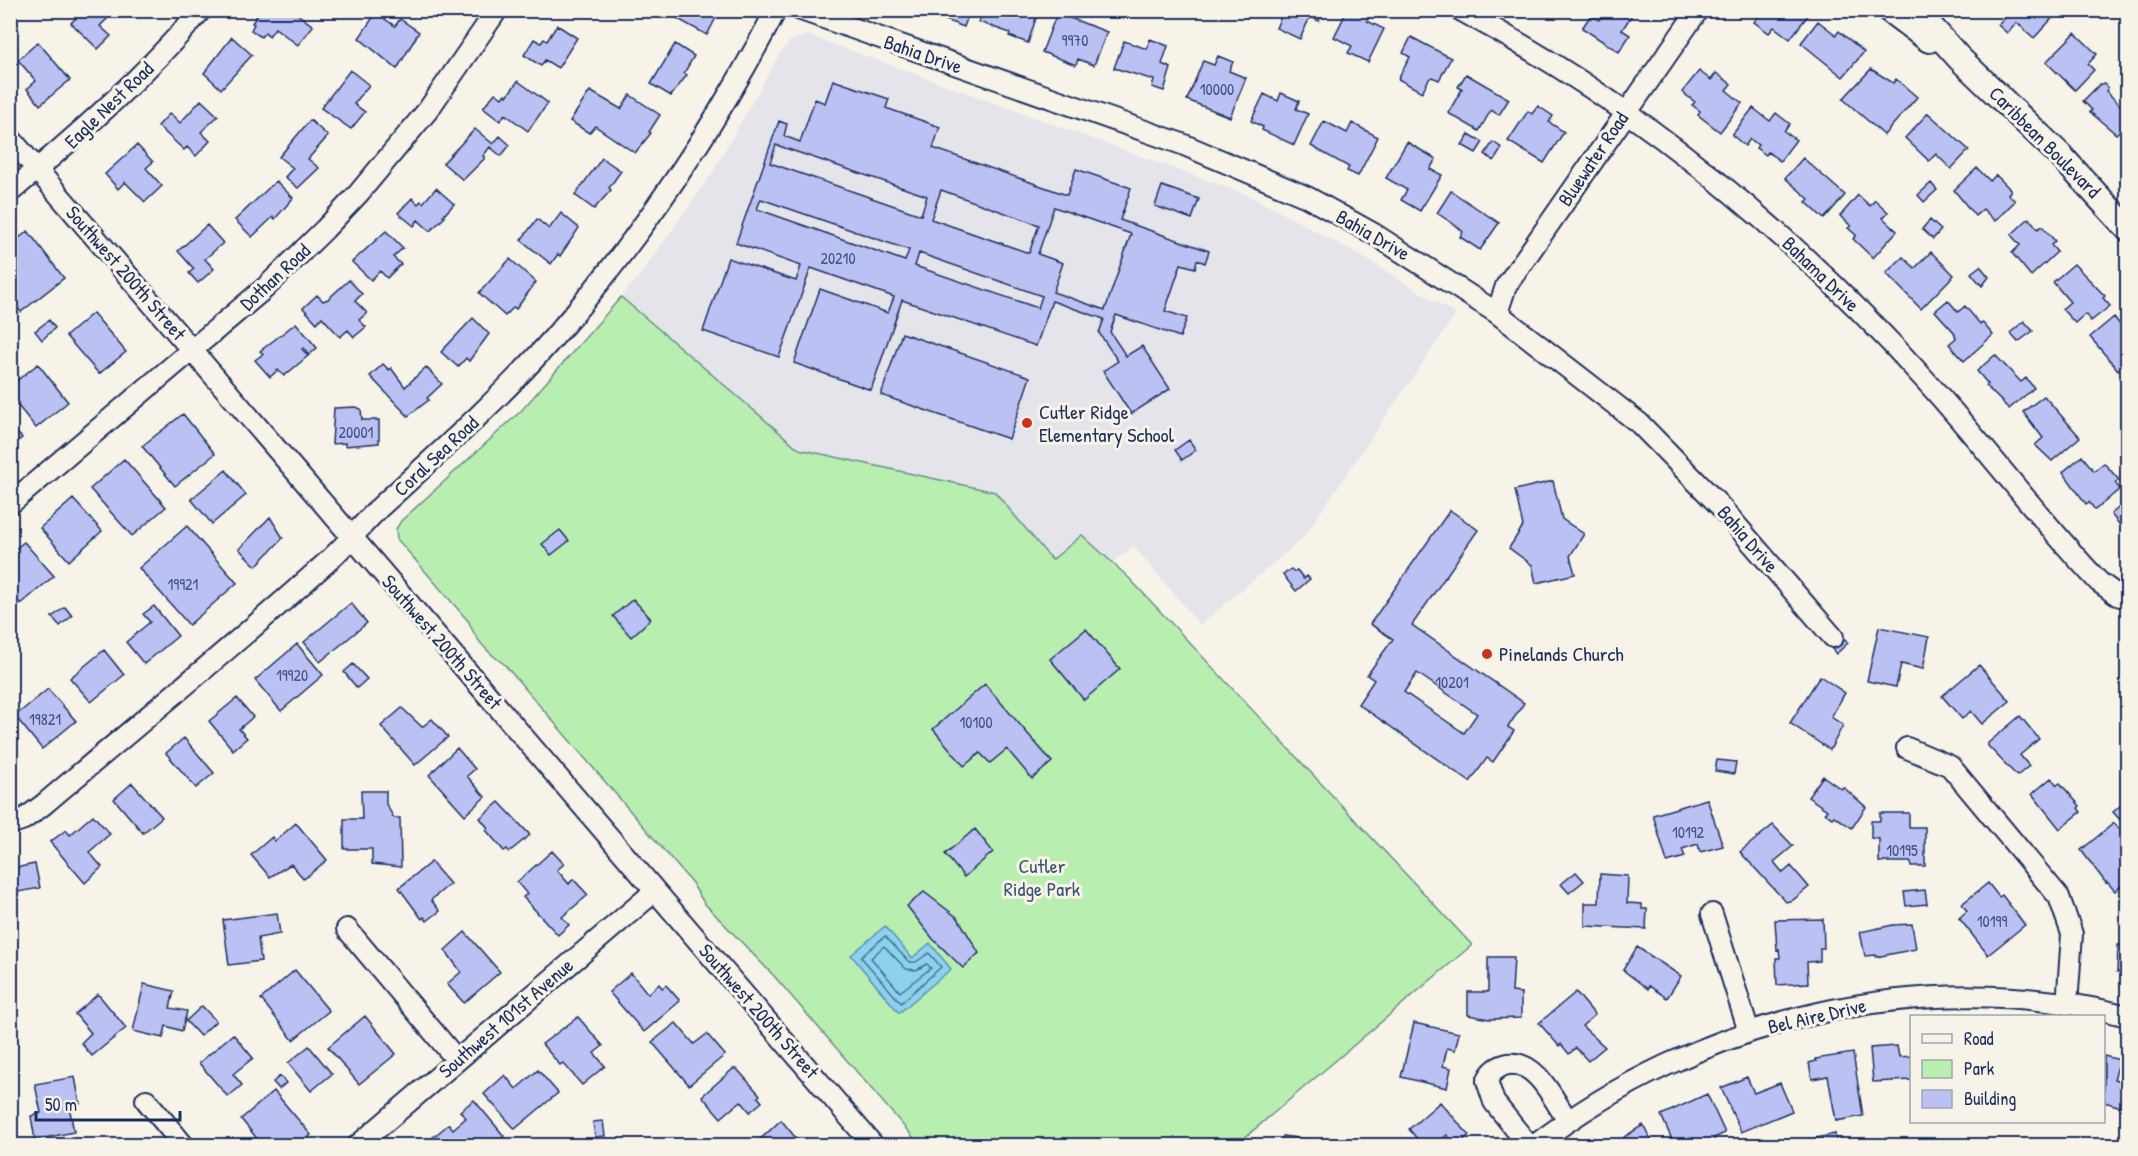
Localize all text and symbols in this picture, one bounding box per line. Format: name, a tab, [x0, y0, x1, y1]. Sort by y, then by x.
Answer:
street label: Bahia Drive	[880, 28, 966, 79]
house number: 9970	[1062, 29, 1088, 51]
street label: Eagle Nest Road	[58, 55, 159, 154]
house number: 10000	[1200, 78, 1234, 100]
street label: Caribbean Boulevard	[1984, 80, 2107, 204]
street label: Bluewater Road	[1551, 106, 1634, 211]
street label: Southwest 200th Street	[60, 199, 193, 347]
street label: Bahia Drive	[1331, 203, 1415, 267]
street label: Bahama Drive	[1777, 230, 1866, 317]
street label: Dothan Road	[234, 237, 316, 316]
house number: 20210	[820, 247, 856, 269]
place label: Cutler Ridge Elementary School	[1039, 398, 1175, 448]
street label: Coral Sea Road	[387, 409, 484, 502]
marker: Cutler Ridge Elementary School	[1020, 416, 1034, 430]
house number: 20001	[339, 421, 374, 443]
street label: Bahia Drive	[1712, 499, 1785, 578]
street label: Southwest 200th Street	[376, 568, 509, 716]
house number: 19921	[168, 573, 199, 595]
place label: Pinelands Church	[1499, 640, 1624, 667]
marker: Pinelands Church	[1480, 647, 1494, 661]
house number: 19920	[276, 664, 308, 686]
house number: 10201	[1435, 671, 1469, 693]
house number: 19821	[29, 708, 61, 730]
house number: 10100	[959, 711, 993, 733]
house number: 10192	[1672, 821, 1705, 843]
house number: 10195	[1886, 839, 1918, 861]
park label: Cutler Ridge Park	[1004, 852, 1080, 902]
house number: 10199	[1977, 910, 2007, 932]
street label: Southwest 200th Street	[693, 937, 826, 1085]
street label: Southwest 101st Avenue	[433, 952, 579, 1084]
street label: Bel Aire Drive	[1765, 991, 1869, 1040]
legend	[1910, 1015, 2105, 1123]
text: Road	[1964, 1026, 1994, 1051]
text: Park	[1964, 1056, 1995, 1081]
scale bar	[36, 1084, 180, 1122]
text: Building	[1964, 1086, 2016, 1111]
text: 50 m	[45, 1092, 77, 1117]

